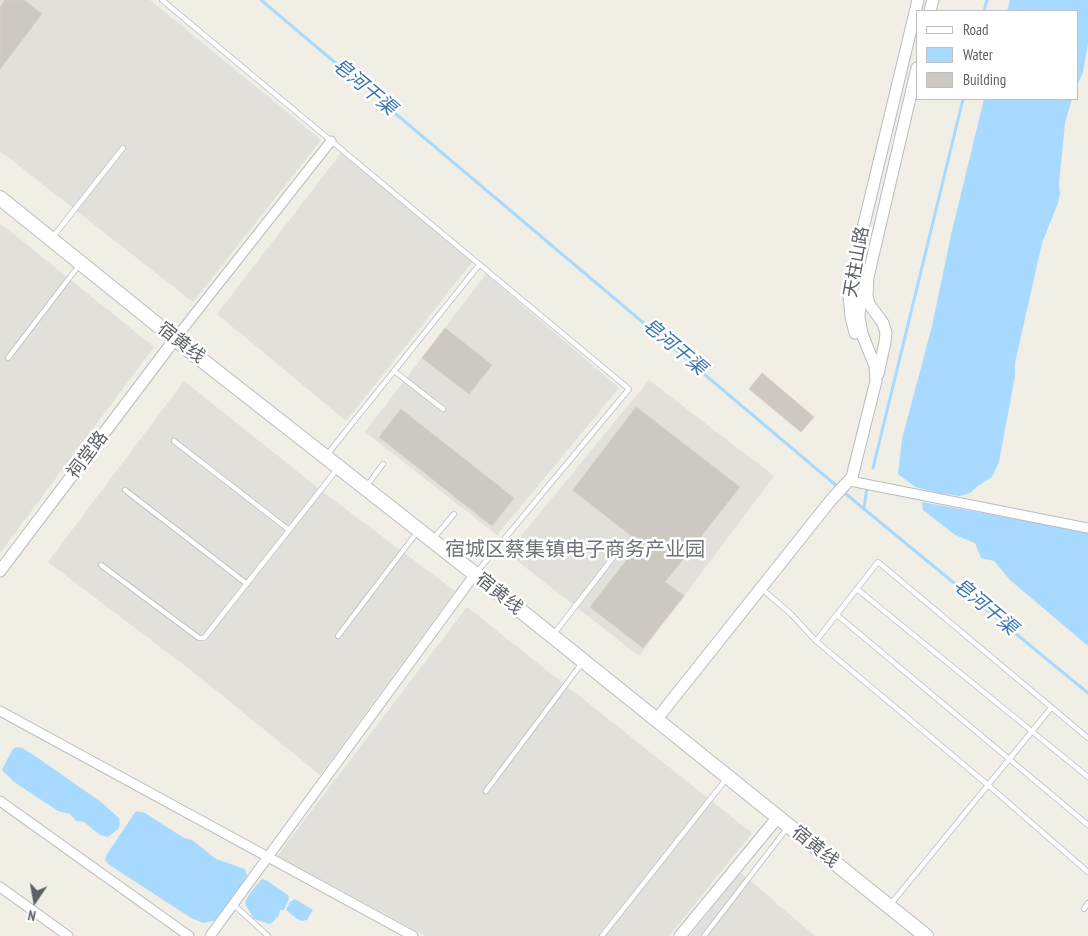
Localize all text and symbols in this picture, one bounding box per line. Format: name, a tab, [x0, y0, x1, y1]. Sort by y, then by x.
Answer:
legend	[916, 10, 1078, 100]
text: Road	[963, 20, 989, 39]
text: Water	[963, 45, 993, 64]
water label: 皂河干渠	[328, 54, 400, 120]
text: Building	[963, 70, 1006, 89]
street label: 天柱山路	[840, 225, 874, 299]
water label: 皂河干渠	[638, 314, 710, 380]
street label: 宿黄线	[153, 318, 209, 368]
street label: 祠堂路	[63, 427, 113, 483]
district label: 宿城区蔡集镇电子商务产业园	[445, 538, 705, 562]
street label: 宿黄线	[471, 569, 527, 619]
water label: 皂河干渠	[949, 574, 1021, 640]
street label: 宿黄线	[787, 822, 843, 872]
north arrow	[10, 876, 60, 926]
text: N	[26, 906, 37, 925]

